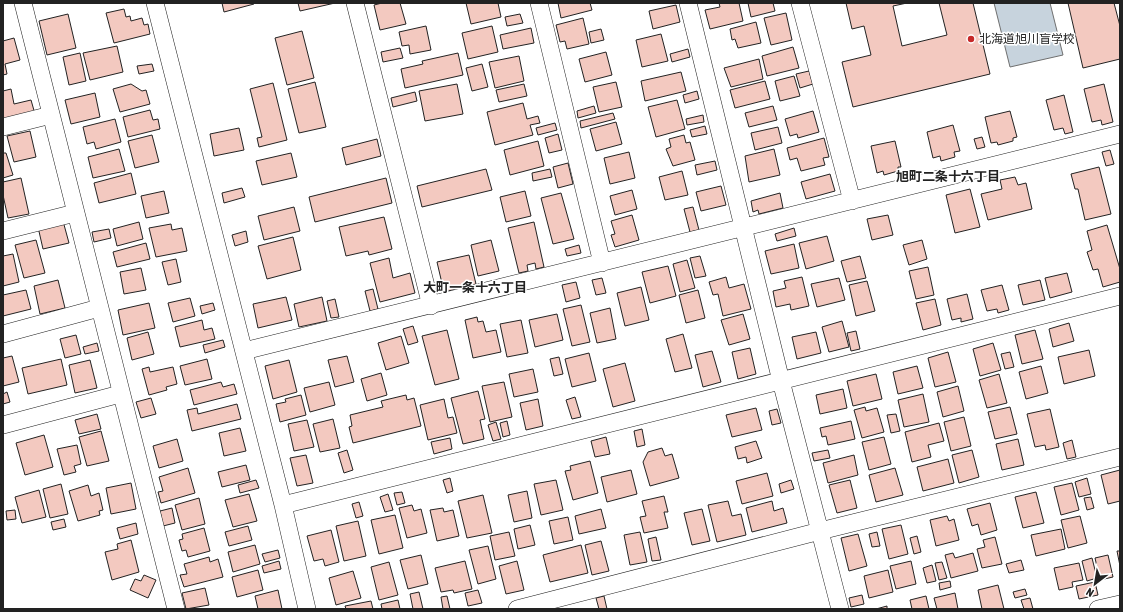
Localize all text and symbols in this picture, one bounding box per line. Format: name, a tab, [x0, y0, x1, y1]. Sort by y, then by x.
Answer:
place label: 北海道旭川盲学校	[979, 32, 1075, 46]
marker: 北海道旭川盲学校	[966, 34, 976, 44]
district label: 旭町二条十六丁目	[896, 169, 1000, 184]
district label: 大町一条十六丁目	[423, 280, 527, 295]
north arrow	[1075, 564, 1115, 604]
text: N	[1084, 586, 1096, 599]

